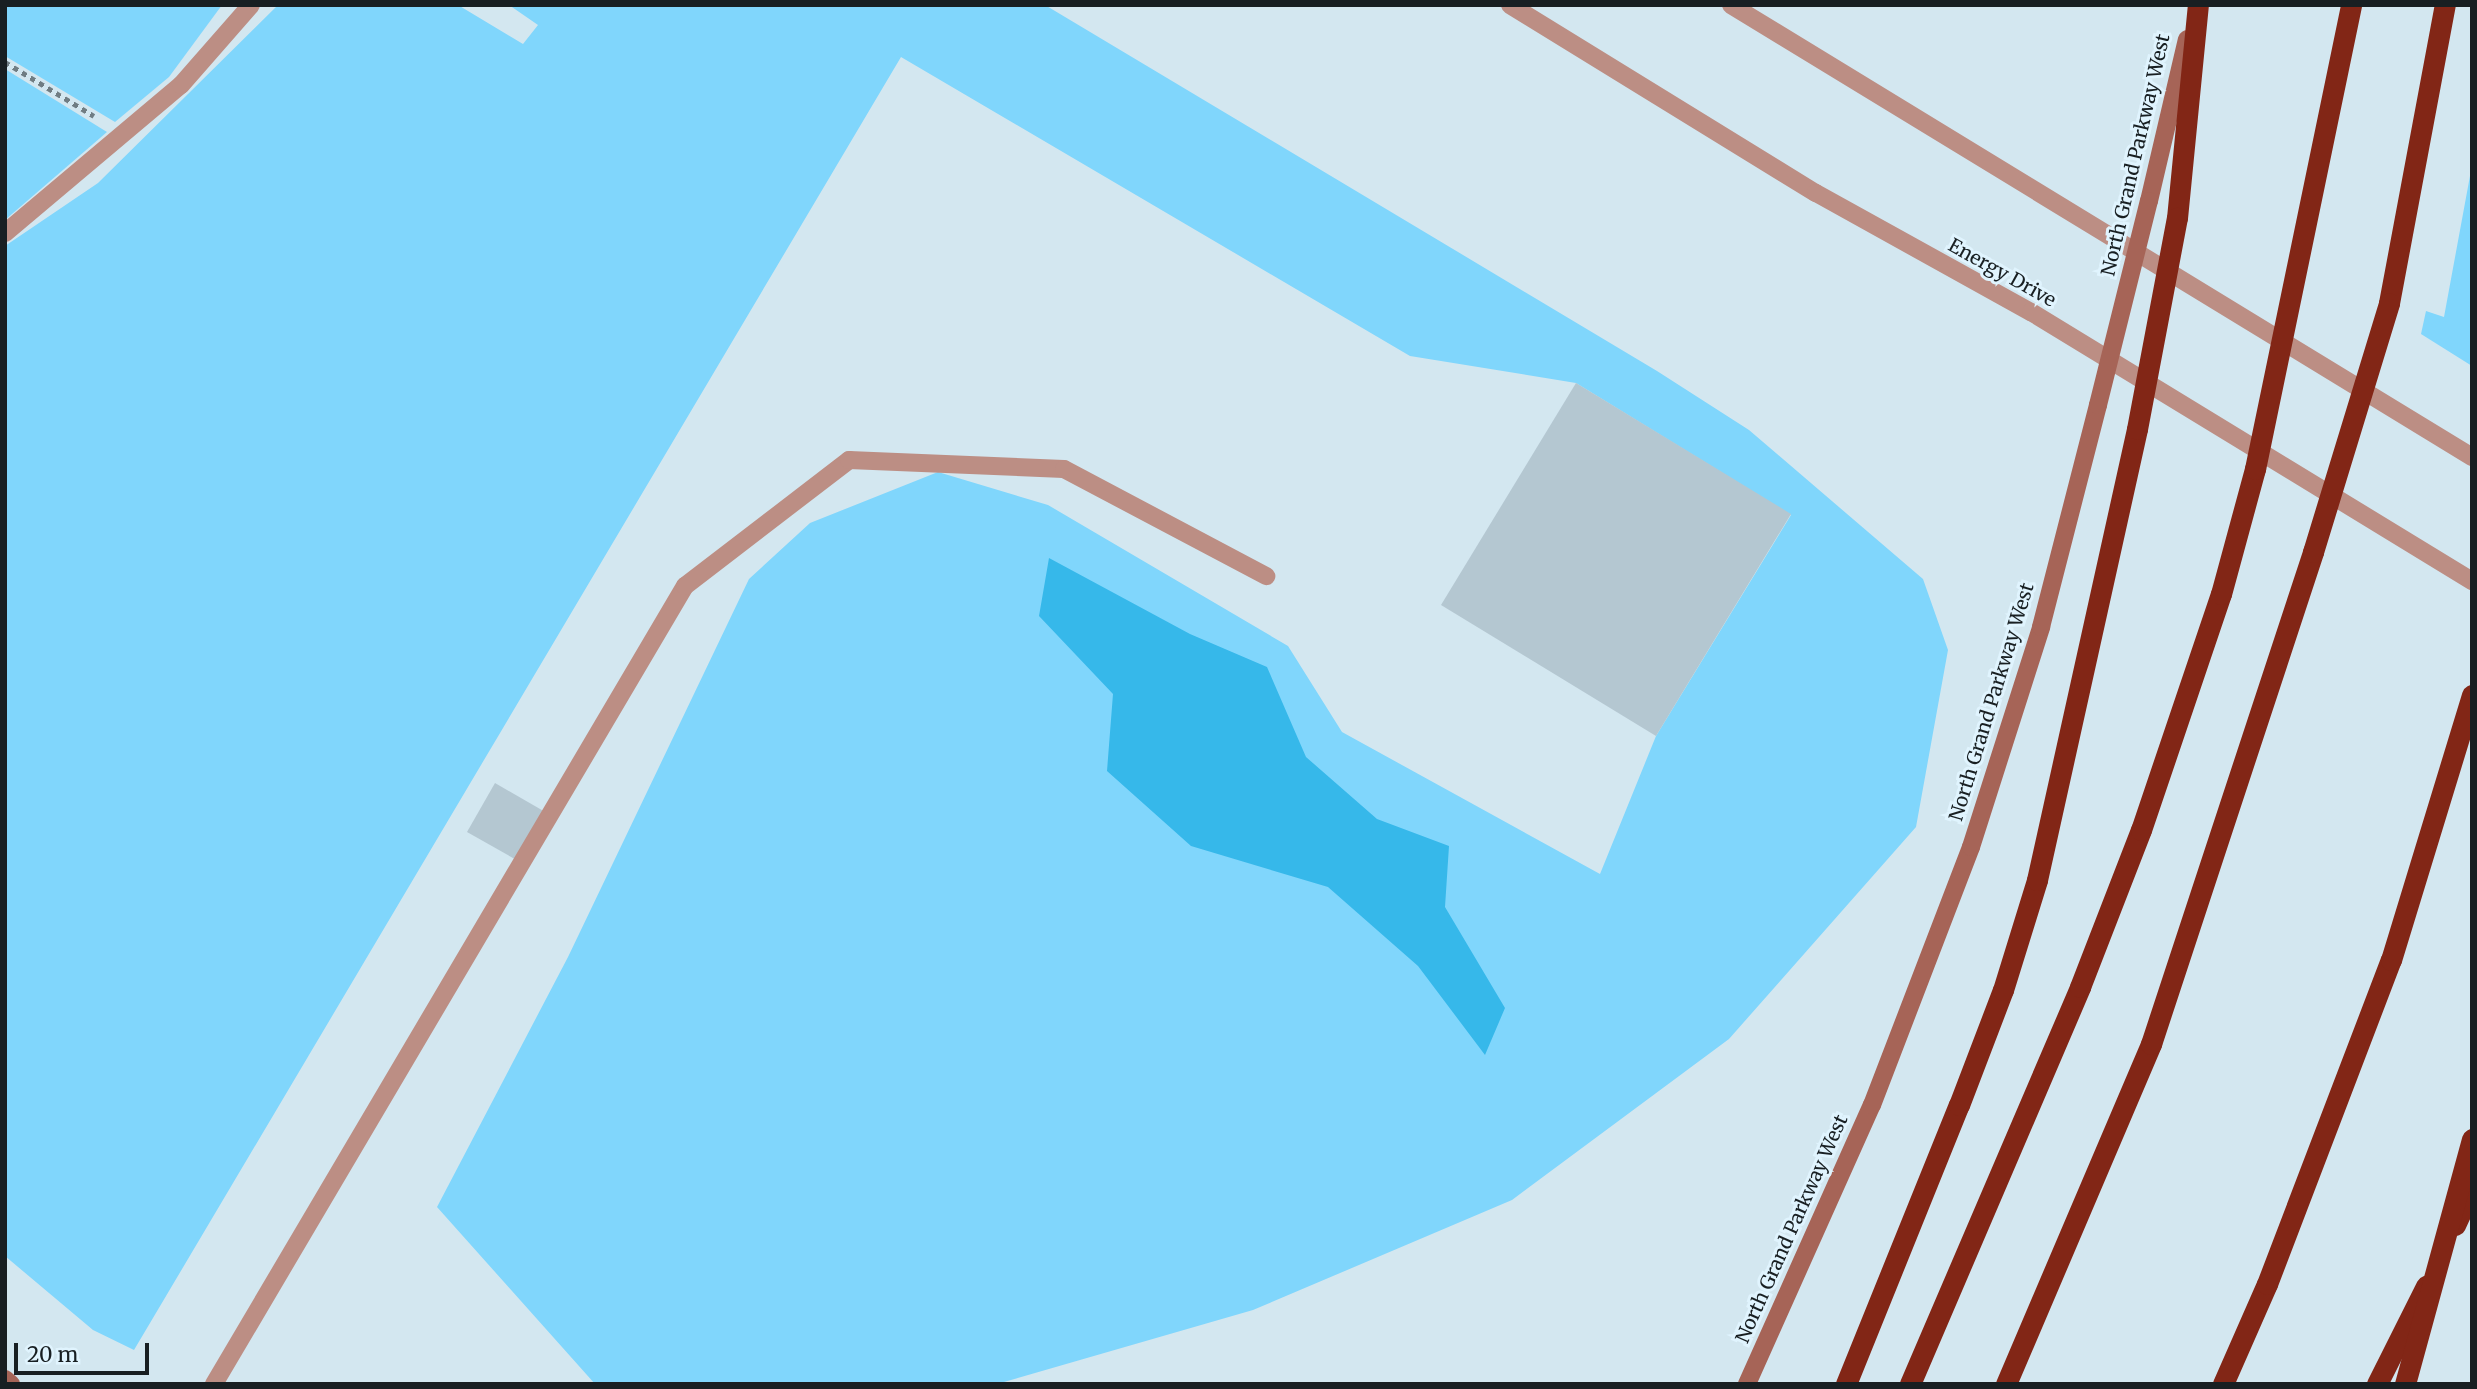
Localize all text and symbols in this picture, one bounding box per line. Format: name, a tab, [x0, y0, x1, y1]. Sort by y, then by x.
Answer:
street label: North Grand Parkway West	[2097, 32, 2175, 278]
street label: Energy Drive	[1944, 234, 2060, 312]
street label: North Grand Parkway West	[1945, 580, 2039, 824]
street label: North Grand Parkway West	[1731, 1111, 1853, 1347]
scale bar	[18, 1330, 152, 1374]
text: 20 m	[27, 1341, 78, 1368]

